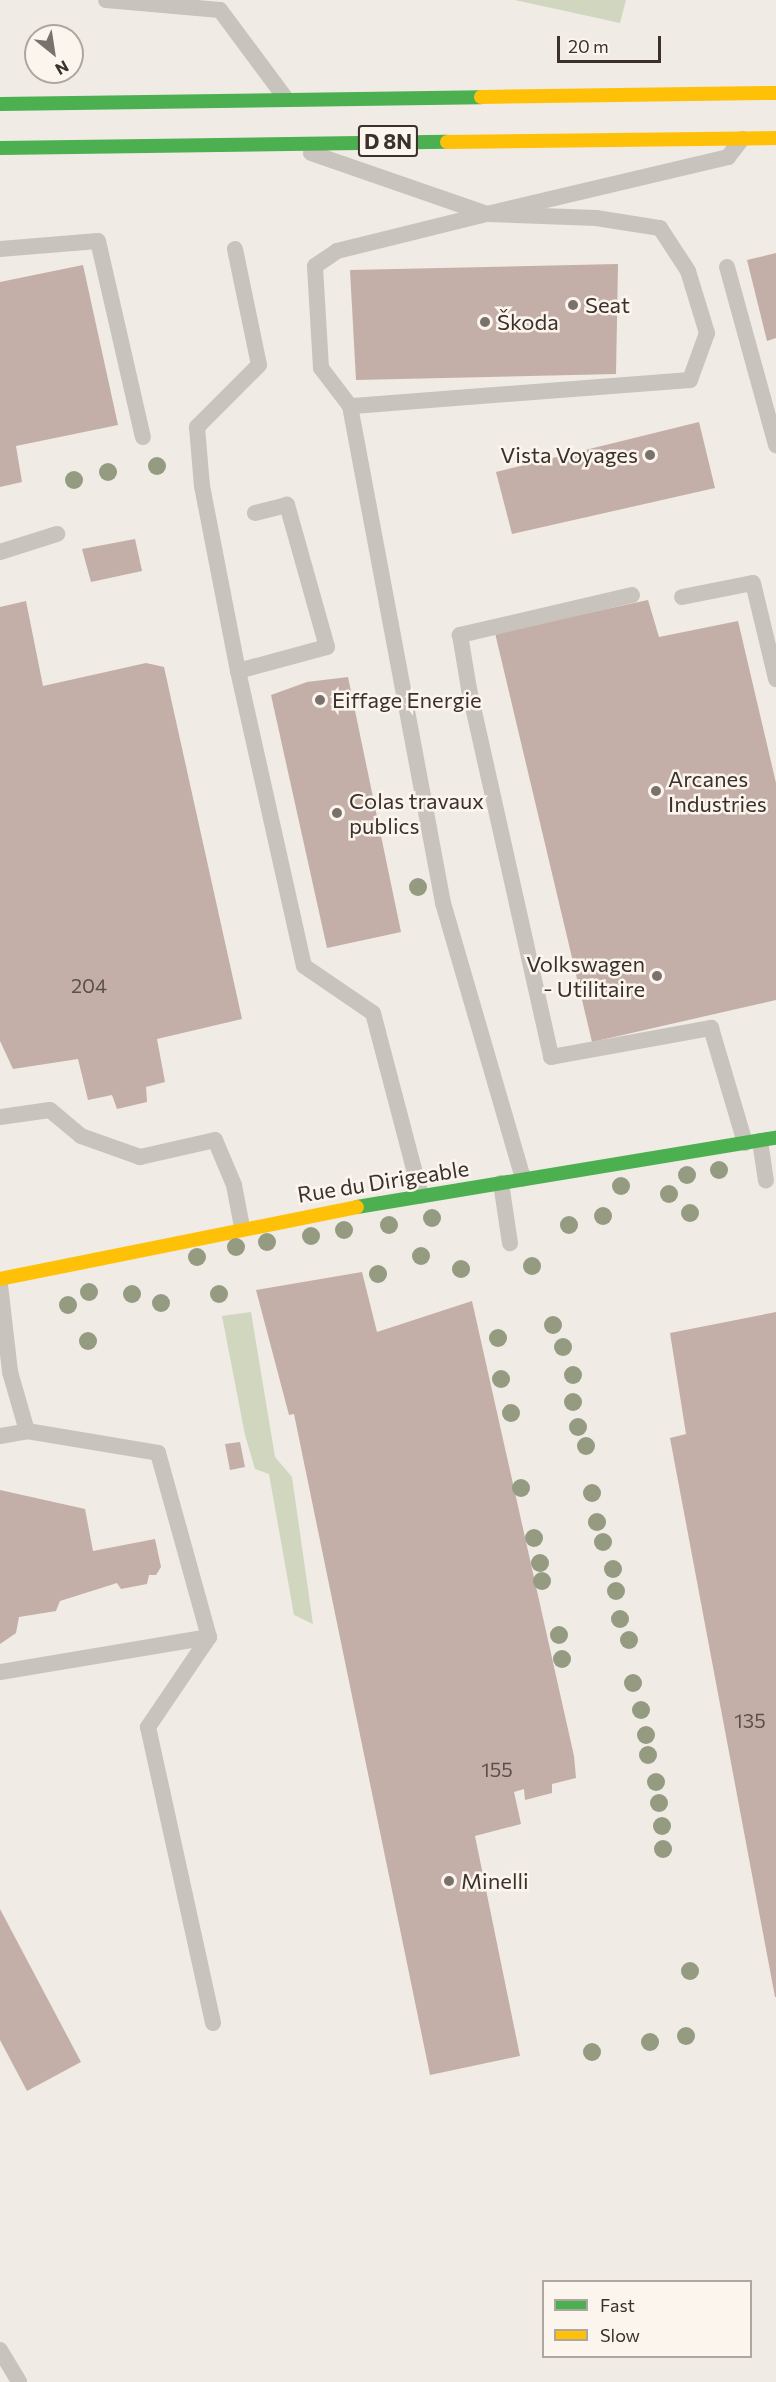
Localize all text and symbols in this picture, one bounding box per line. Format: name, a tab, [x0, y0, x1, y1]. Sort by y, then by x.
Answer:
north arrow	[24, 24, 84, 84]
scale bar	[560, 24, 664, 62]
text: 20 m	[568, 35, 609, 57]
text: N	[52, 57, 72, 80]
road number: D 8N	[356, 123, 420, 159]
place label: Seat	[585, 292, 630, 318]
marker: Seat	[566, 298, 580, 312]
place label: Škoda	[497, 309, 559, 335]
marker: Škoda	[478, 315, 492, 329]
place label: Vista Voyages	[500, 442, 638, 468]
marker: Vista Voyages	[643, 448, 657, 462]
place label: Eiffage Energie	[332, 687, 482, 713]
marker: Eiffage Energie	[313, 693, 327, 707]
place label: Arcanes Industries	[668, 765, 767, 816]
marker: Arcanes Industries	[649, 784, 663, 798]
place label: Colas travaux publics	[349, 787, 484, 838]
marker: Colas travaux publics	[330, 806, 344, 820]
place label: Volkswagen - Utilitaire	[526, 950, 645, 1002]
marker: Volkswagen - Utilitaire	[650, 969, 664, 983]
house number: 204	[71, 973, 107, 997]
street label: Rue du Dirigeable	[295, 1154, 471, 1208]
house number: 135	[734, 1708, 766, 1732]
house number: 155	[481, 1757, 513, 1781]
place label: Minelli	[461, 1868, 529, 1894]
marker: Minelli	[442, 1874, 456, 1888]
legend	[542, 2280, 752, 2358]
text: Fast	[600, 2294, 635, 2316]
text: Slow	[600, 2324, 640, 2346]

